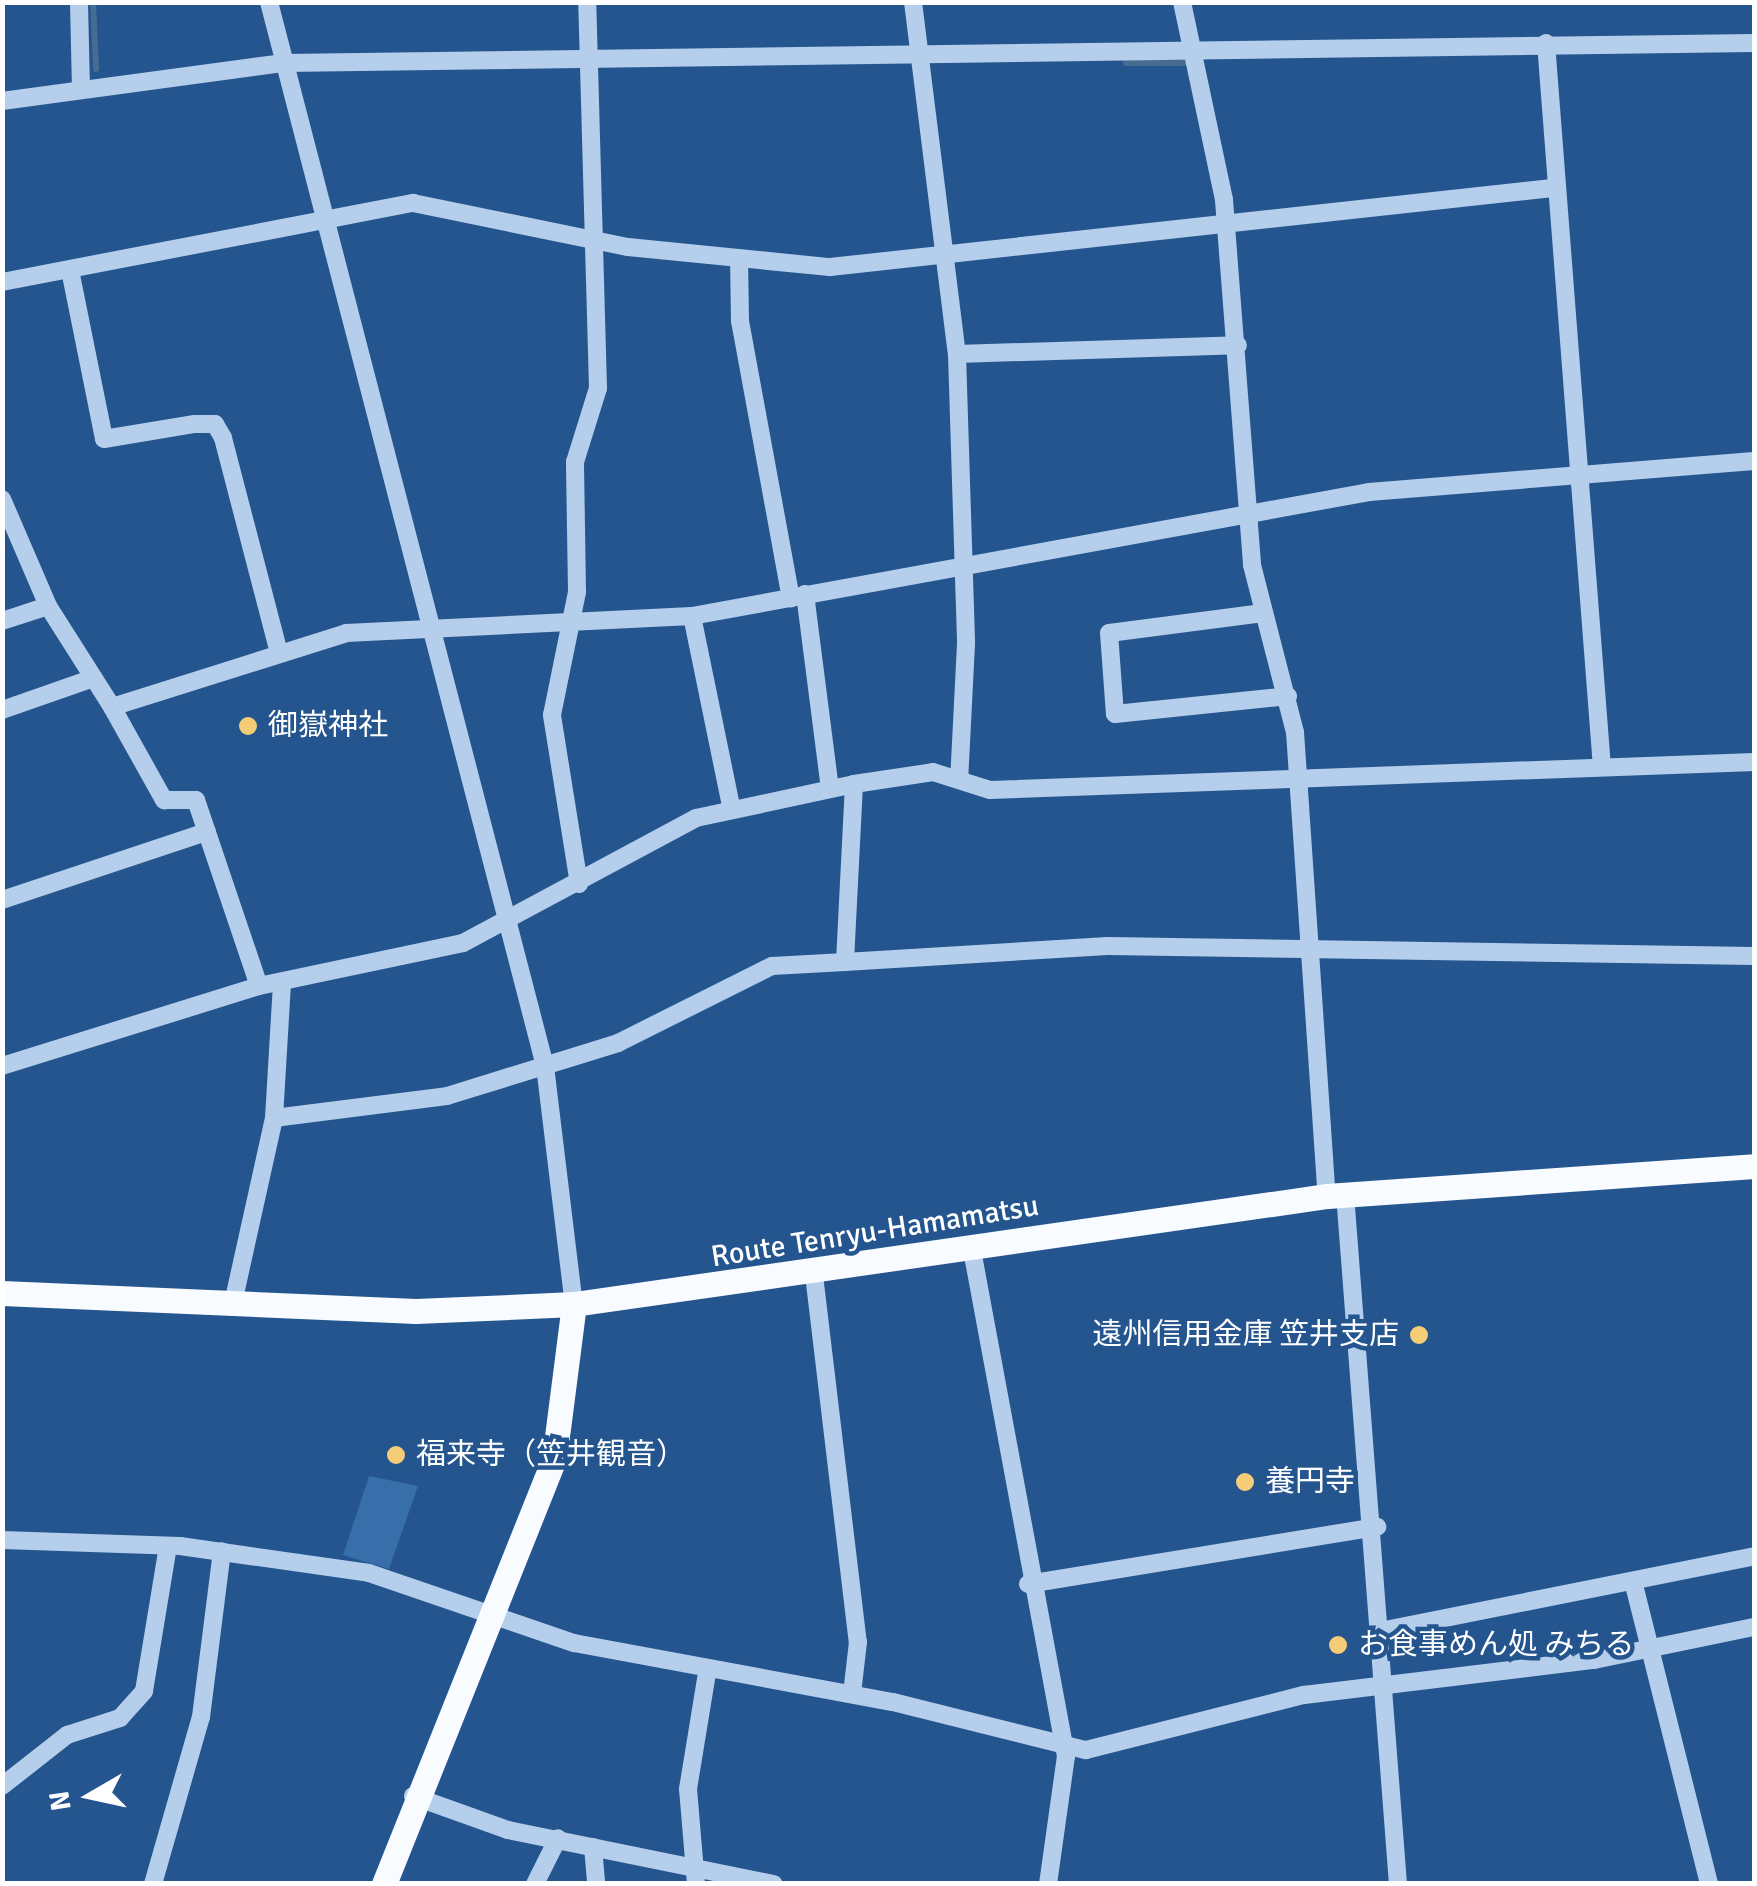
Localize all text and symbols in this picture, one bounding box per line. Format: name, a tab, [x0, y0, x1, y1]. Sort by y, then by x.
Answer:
place label: 御嶽神社	[268, 708, 388, 744]
marker: 御嶽神社	[237, 715, 259, 737]
street label: Route Tenryu-Hamamatsu	[709, 1188, 1041, 1276]
place label: 遠州信用金庫 笠井支店	[1092, 1317, 1399, 1353]
marker: 遠州信用金庫 笠井支店	[1408, 1324, 1430, 1346]
place label: 福来寺（笠井観音）	[416, 1437, 686, 1473]
marker: 福来寺（笠井観音）	[385, 1444, 407, 1466]
place label: 養円寺	[1265, 1464, 1355, 1500]
marker: 養円寺	[1234, 1471, 1256, 1493]
place label: お食事めん処 みちる	[1358, 1627, 1635, 1663]
marker: お食事めん処 みちる	[1327, 1634, 1349, 1656]
north arrow	[40, 1746, 140, 1846]
text: N	[42, 1788, 79, 1813]

